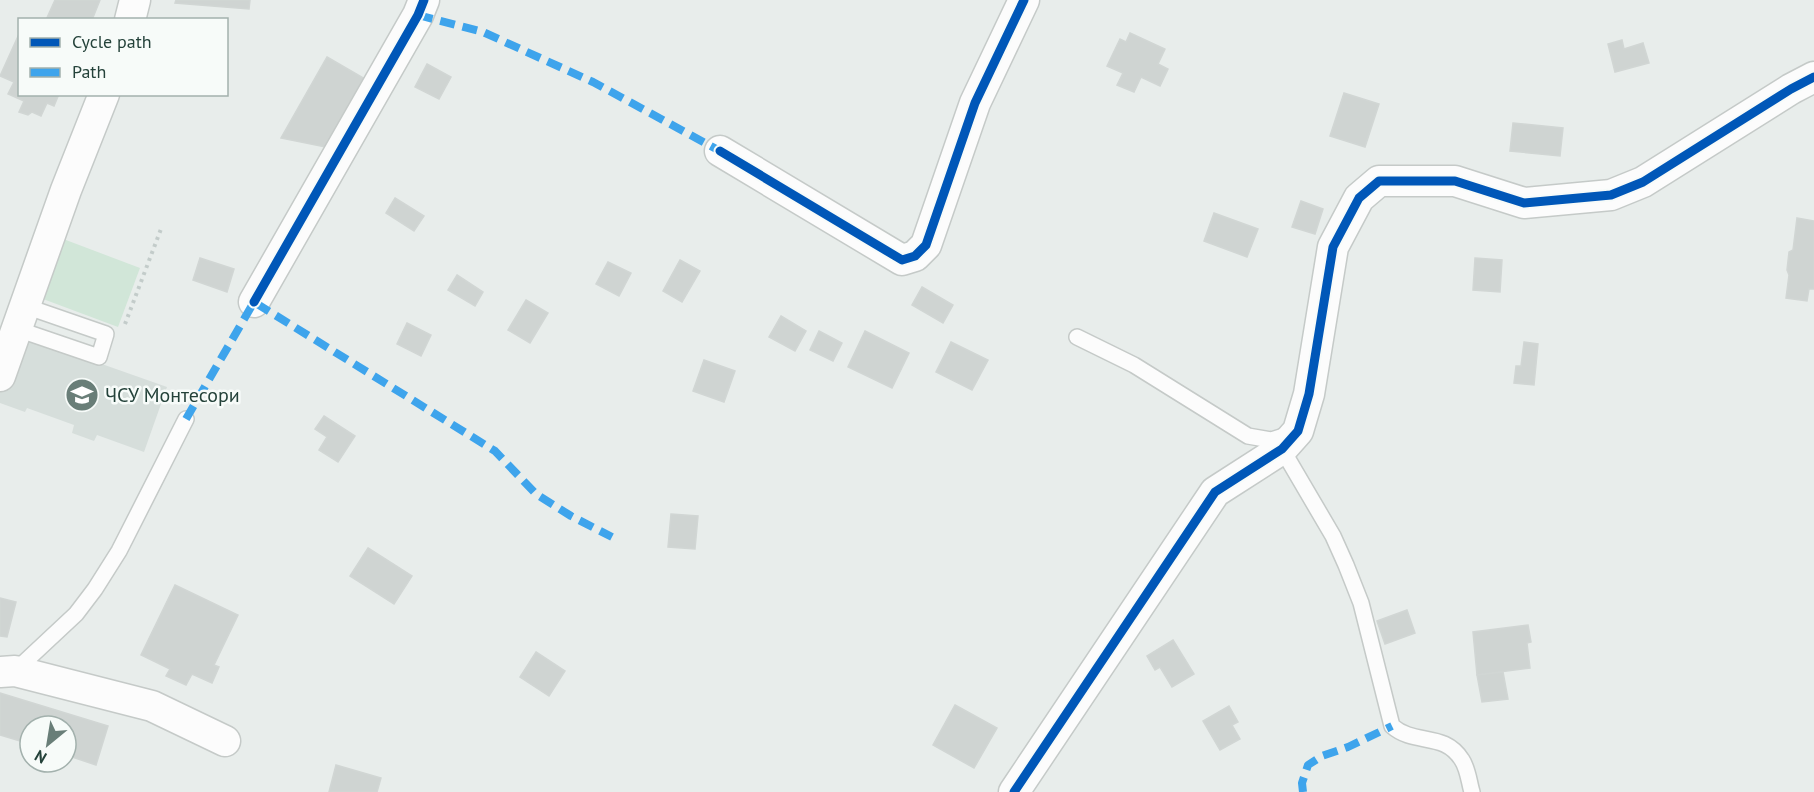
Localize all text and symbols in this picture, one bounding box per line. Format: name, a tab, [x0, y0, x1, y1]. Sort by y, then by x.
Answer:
legend	[18, 18, 228, 96]
text: Cycle path	[72, 30, 152, 53]
text: Path	[72, 60, 106, 83]
school or university icon: ЧСУ Монтесори	[64, 377, 100, 413]
place label: ЧСУ Монтесори	[105, 382, 240, 408]
north arrow	[18, 714, 78, 774]
text: N	[31, 746, 50, 768]

